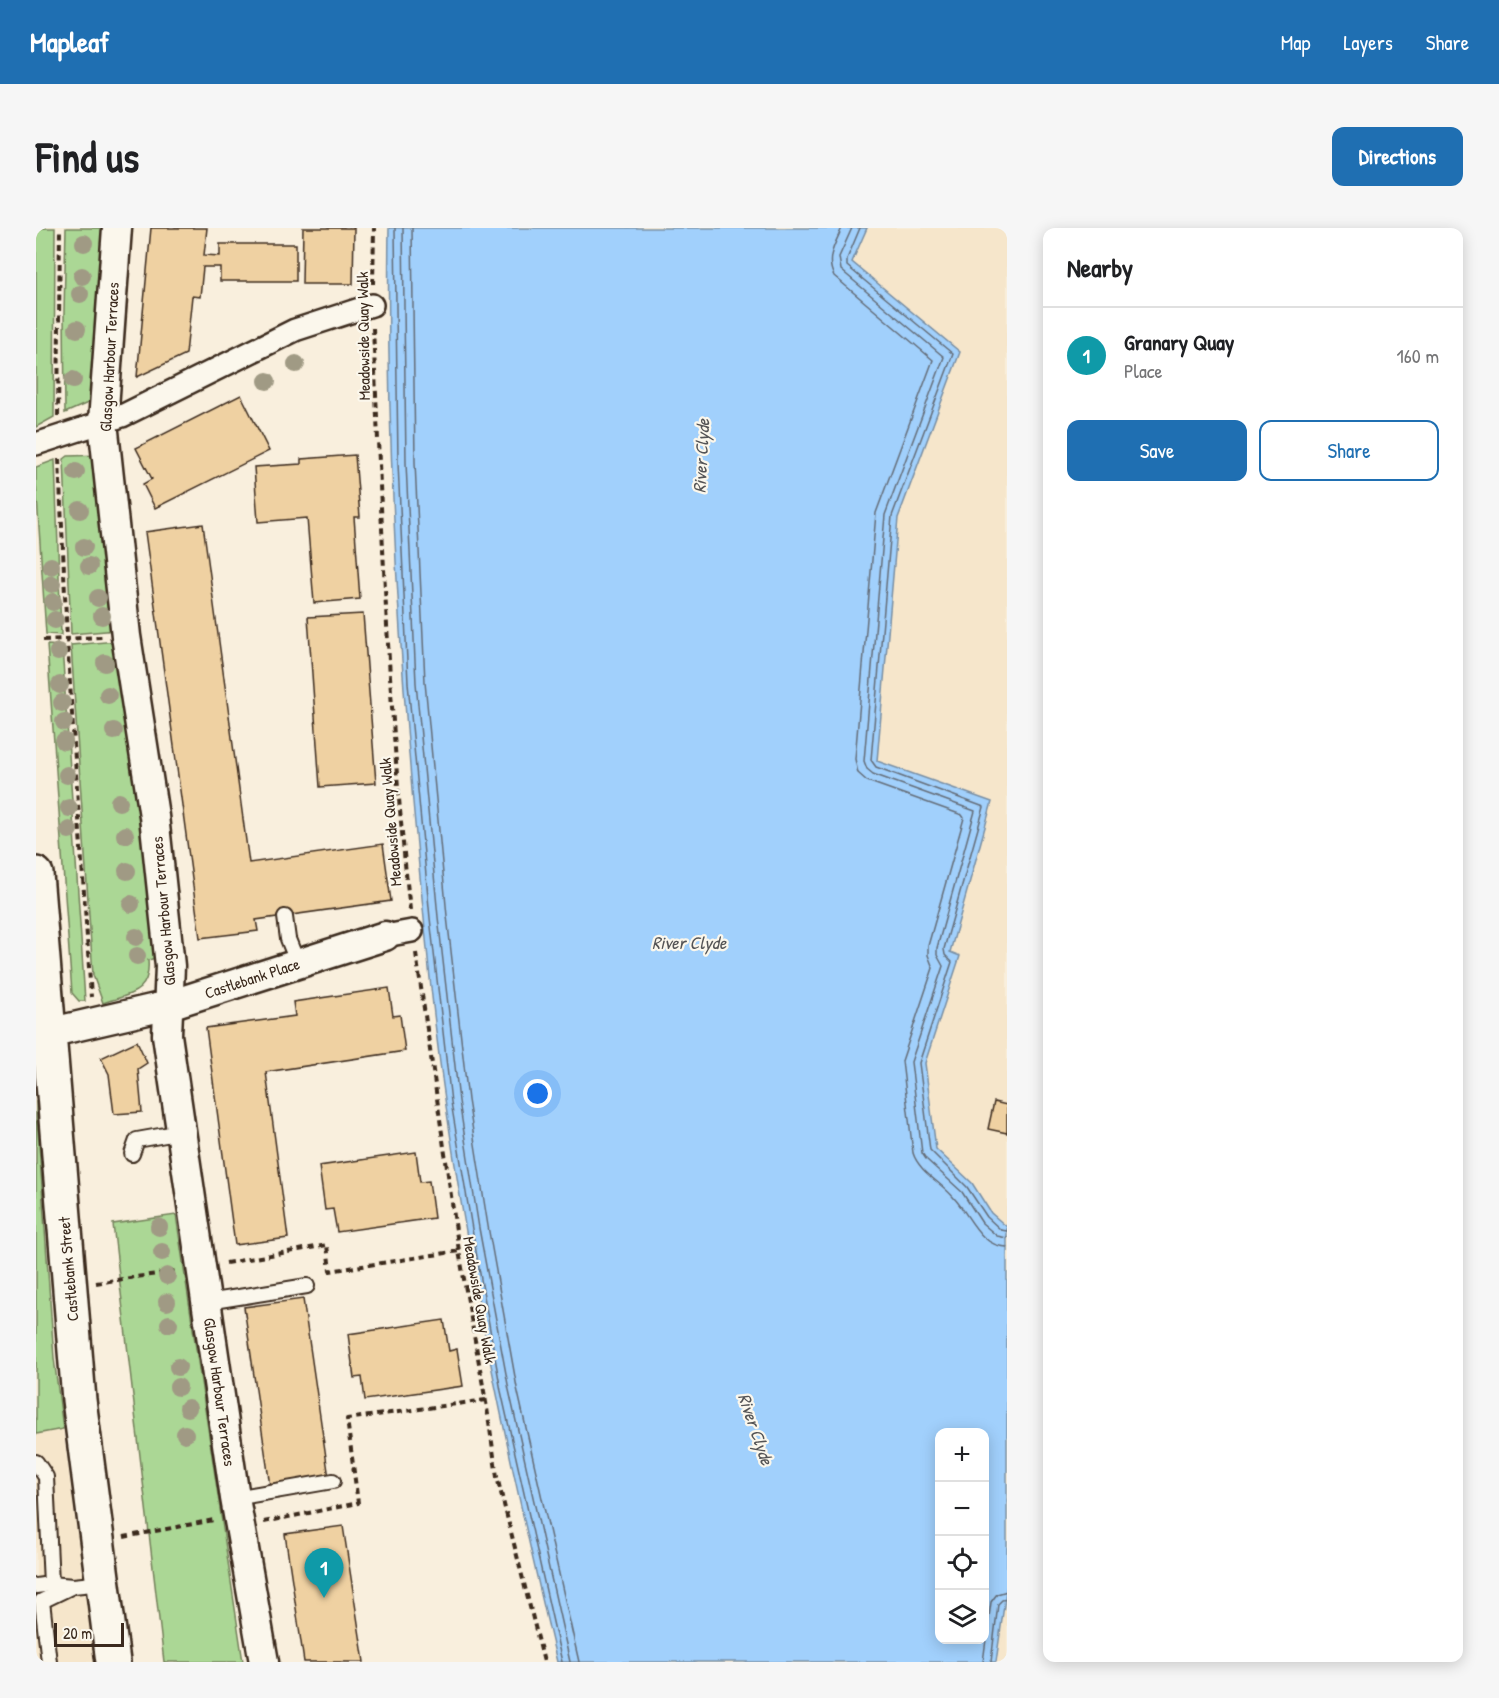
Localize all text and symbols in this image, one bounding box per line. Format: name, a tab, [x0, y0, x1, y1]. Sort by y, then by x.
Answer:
text: Mapleaf	[30, 23, 109, 61]
text: Map	[1281, 28, 1310, 57]
text: Layers	[1343, 28, 1393, 57]
text: Share	[1426, 28, 1469, 57]
button: Directions	[1332, 127, 1463, 186]
text: Find us	[36, 128, 139, 185]
text: Nearby	[1067, 250, 1133, 285]
street label: Meadowside Quay Walk	[351, 271, 375, 401]
street label: Glasgow Harbour Terraces	[94, 282, 124, 432]
text: Granary Quay	[1124, 327, 1234, 357]
text: 1	[1083, 342, 1090, 369]
text: 160 m	[1397, 342, 1439, 369]
text: Place	[1124, 357, 1163, 384]
water label: River Clyde	[687, 418, 715, 494]
button: Save	[1067, 420, 1247, 481]
button: Share	[1259, 420, 1439, 481]
street label: Meadowside Quay Walk	[373, 756, 407, 887]
street label: Glasgow Harbour Terraces	[146, 836, 180, 986]
water label: River Clyde	[652, 930, 727, 955]
street label: Castlebank Place	[202, 952, 303, 1004]
your location	[523, 1079, 552, 1108]
street label: Castlebank Street	[52, 1215, 84, 1322]
street label: Meadowside Quay Walk	[458, 1235, 502, 1366]
street label: Glasgow Harbour Terraces	[199, 1316, 241, 1468]
water label: River Clyde	[732, 1390, 780, 1469]
map controls	[935, 1428, 989, 1644]
button: +	[935, 1428, 989, 1482]
button: −	[935, 1482, 989, 1536]
button: locate	[935, 1536, 989, 1590]
pin: 1	[304, 1548, 344, 1598]
button: layers	[935, 1590, 989, 1644]
scale bar	[54, 1620, 124, 1648]
text: 20 m	[63, 1622, 92, 1644]

